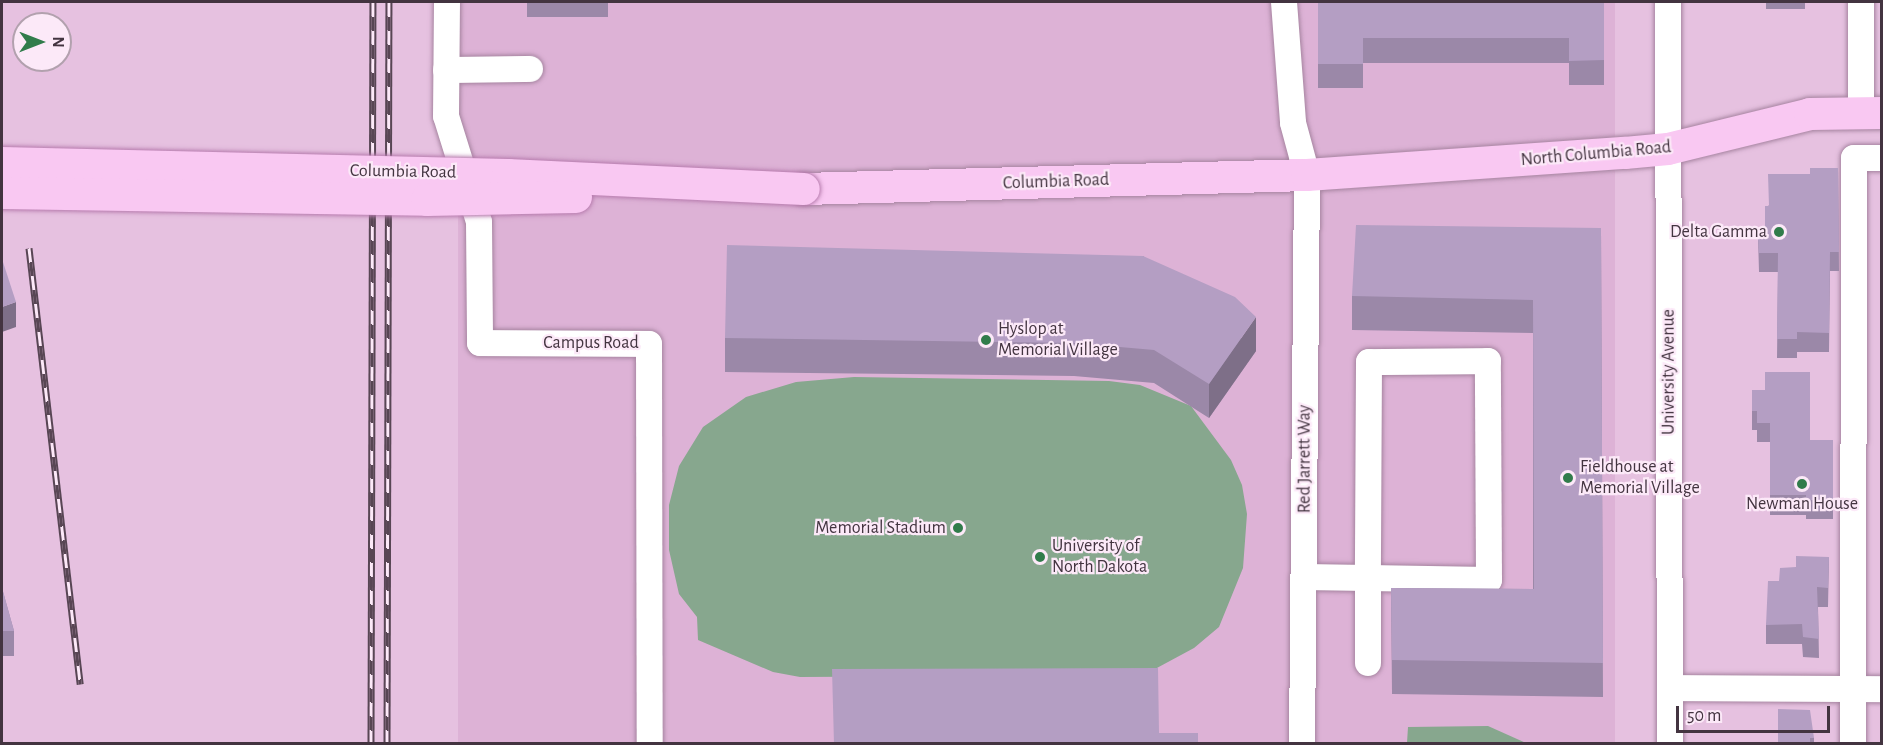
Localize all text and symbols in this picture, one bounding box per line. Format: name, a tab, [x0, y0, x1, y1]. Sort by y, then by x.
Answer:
north arrow	[12, 12, 72, 72]
text: N	[50, 36, 66, 48]
street label: North Columbia Road	[1520, 137, 1672, 171]
street label: Columbia Road	[350, 160, 456, 184]
street label: Columbia Road	[1002, 169, 1110, 195]
place label: Delta Gamma	[1670, 221, 1767, 243]
marker: Delta Gamma	[1772, 225, 1786, 239]
street label: University Avenue	[1658, 309, 1680, 435]
place label: Hyslop at Memorial Village	[998, 319, 1118, 362]
street label: Campus Road	[543, 332, 639, 354]
marker: Hyslop at Memorial Village	[979, 333, 993, 347]
street label: Red Jarrett Way	[1294, 405, 1316, 513]
place label: Fieldhouse at Memorial Village	[1580, 457, 1700, 500]
marker: Fieldhouse at Memorial Village	[1561, 471, 1575, 485]
marker: Newman House	[1795, 477, 1809, 491]
place label: Newman House	[1746, 493, 1858, 515]
place label: Memorial Stadium	[815, 517, 946, 539]
marker: Memorial Stadium	[951, 521, 965, 535]
place label: University of North Dakota	[1052, 536, 1147, 578]
marker: University of North Dakota	[1033, 550, 1047, 564]
scale bar	[1679, 694, 1834, 732]
text: 50 m	[1687, 707, 1721, 725]

